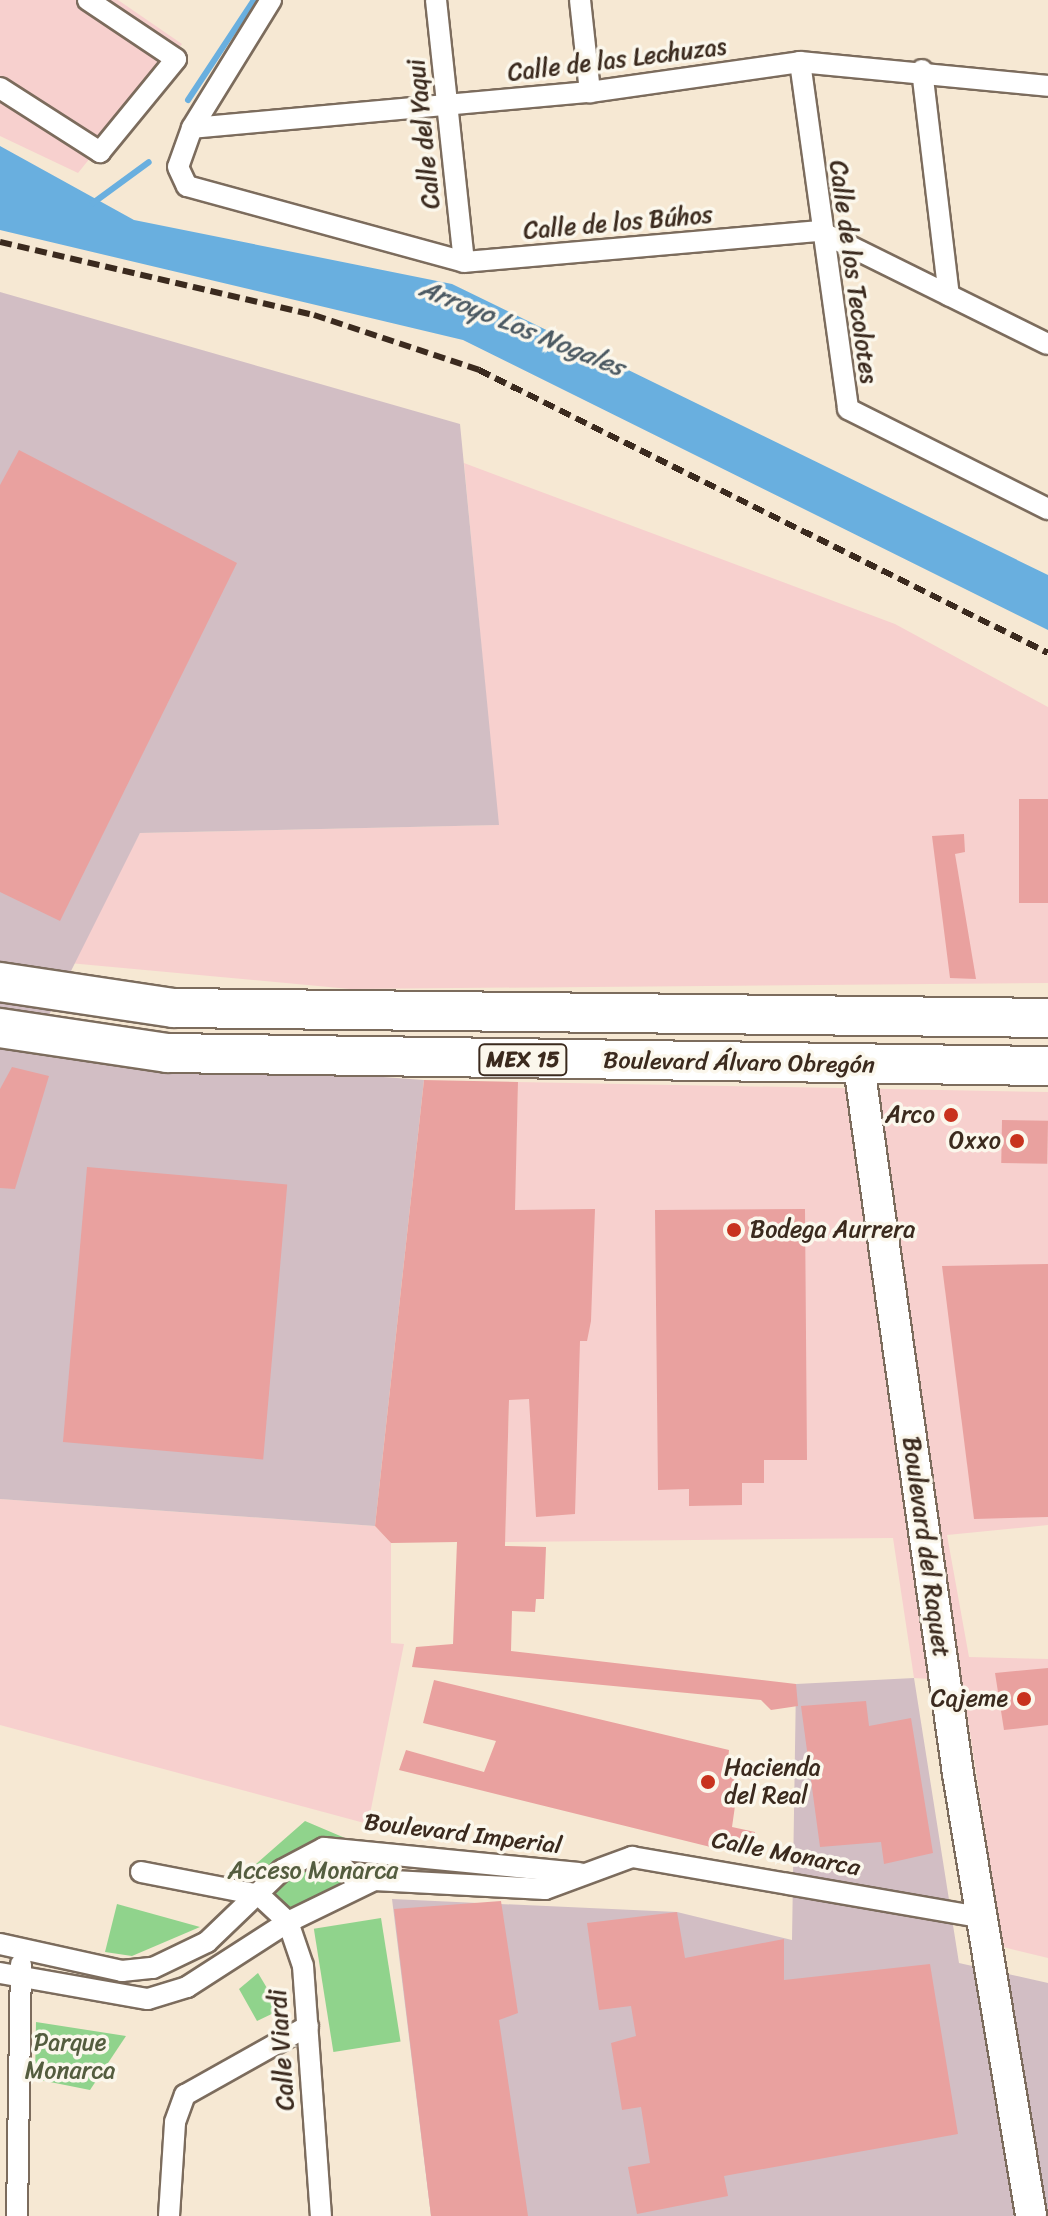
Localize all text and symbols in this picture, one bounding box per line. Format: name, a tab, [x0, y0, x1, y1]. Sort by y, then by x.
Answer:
street label: Calle de las Lechuzas	[505, 32, 729, 88]
street label: Calle del Yaqui	[402, 57, 446, 211]
street label: Calle de los Tecolotes	[823, 158, 883, 386]
street label: Calle de los Búhos	[522, 200, 714, 246]
water label: Arroyo Los Nogales	[416, 273, 628, 383]
road number: MEX 15	[477, 1042, 569, 1078]
street label: Boulevard Álvaro Obregón	[602, 1046, 876, 1080]
place label: Arco	[885, 1101, 935, 1129]
marker: Arco	[942, 1106, 960, 1124]
place label: Oxxo	[949, 1127, 1001, 1155]
marker: Oxxo	[1008, 1132, 1026, 1150]
place label: Bodega Aurrera	[750, 1216, 915, 1244]
marker: Bodega Aurrera	[725, 1221, 743, 1239]
street label: Boulevard del Raquet	[896, 1435, 956, 1659]
place label: Cajeme	[931, 1685, 1008, 1713]
marker: Cajeme	[1015, 1690, 1033, 1708]
place label: Hacienda del Real	[724, 1754, 821, 1810]
marker: Hacienda del Real	[699, 1773, 717, 1791]
street label: Boulevard Imperial	[363, 1808, 563, 1860]
street label: Calle Monarca	[710, 1826, 862, 1882]
park label: Acceso Monarca	[228, 1857, 398, 1885]
street label: Calle Viardi	[263, 1988, 301, 2112]
park label: Parque Monarca	[25, 2029, 115, 2085]

